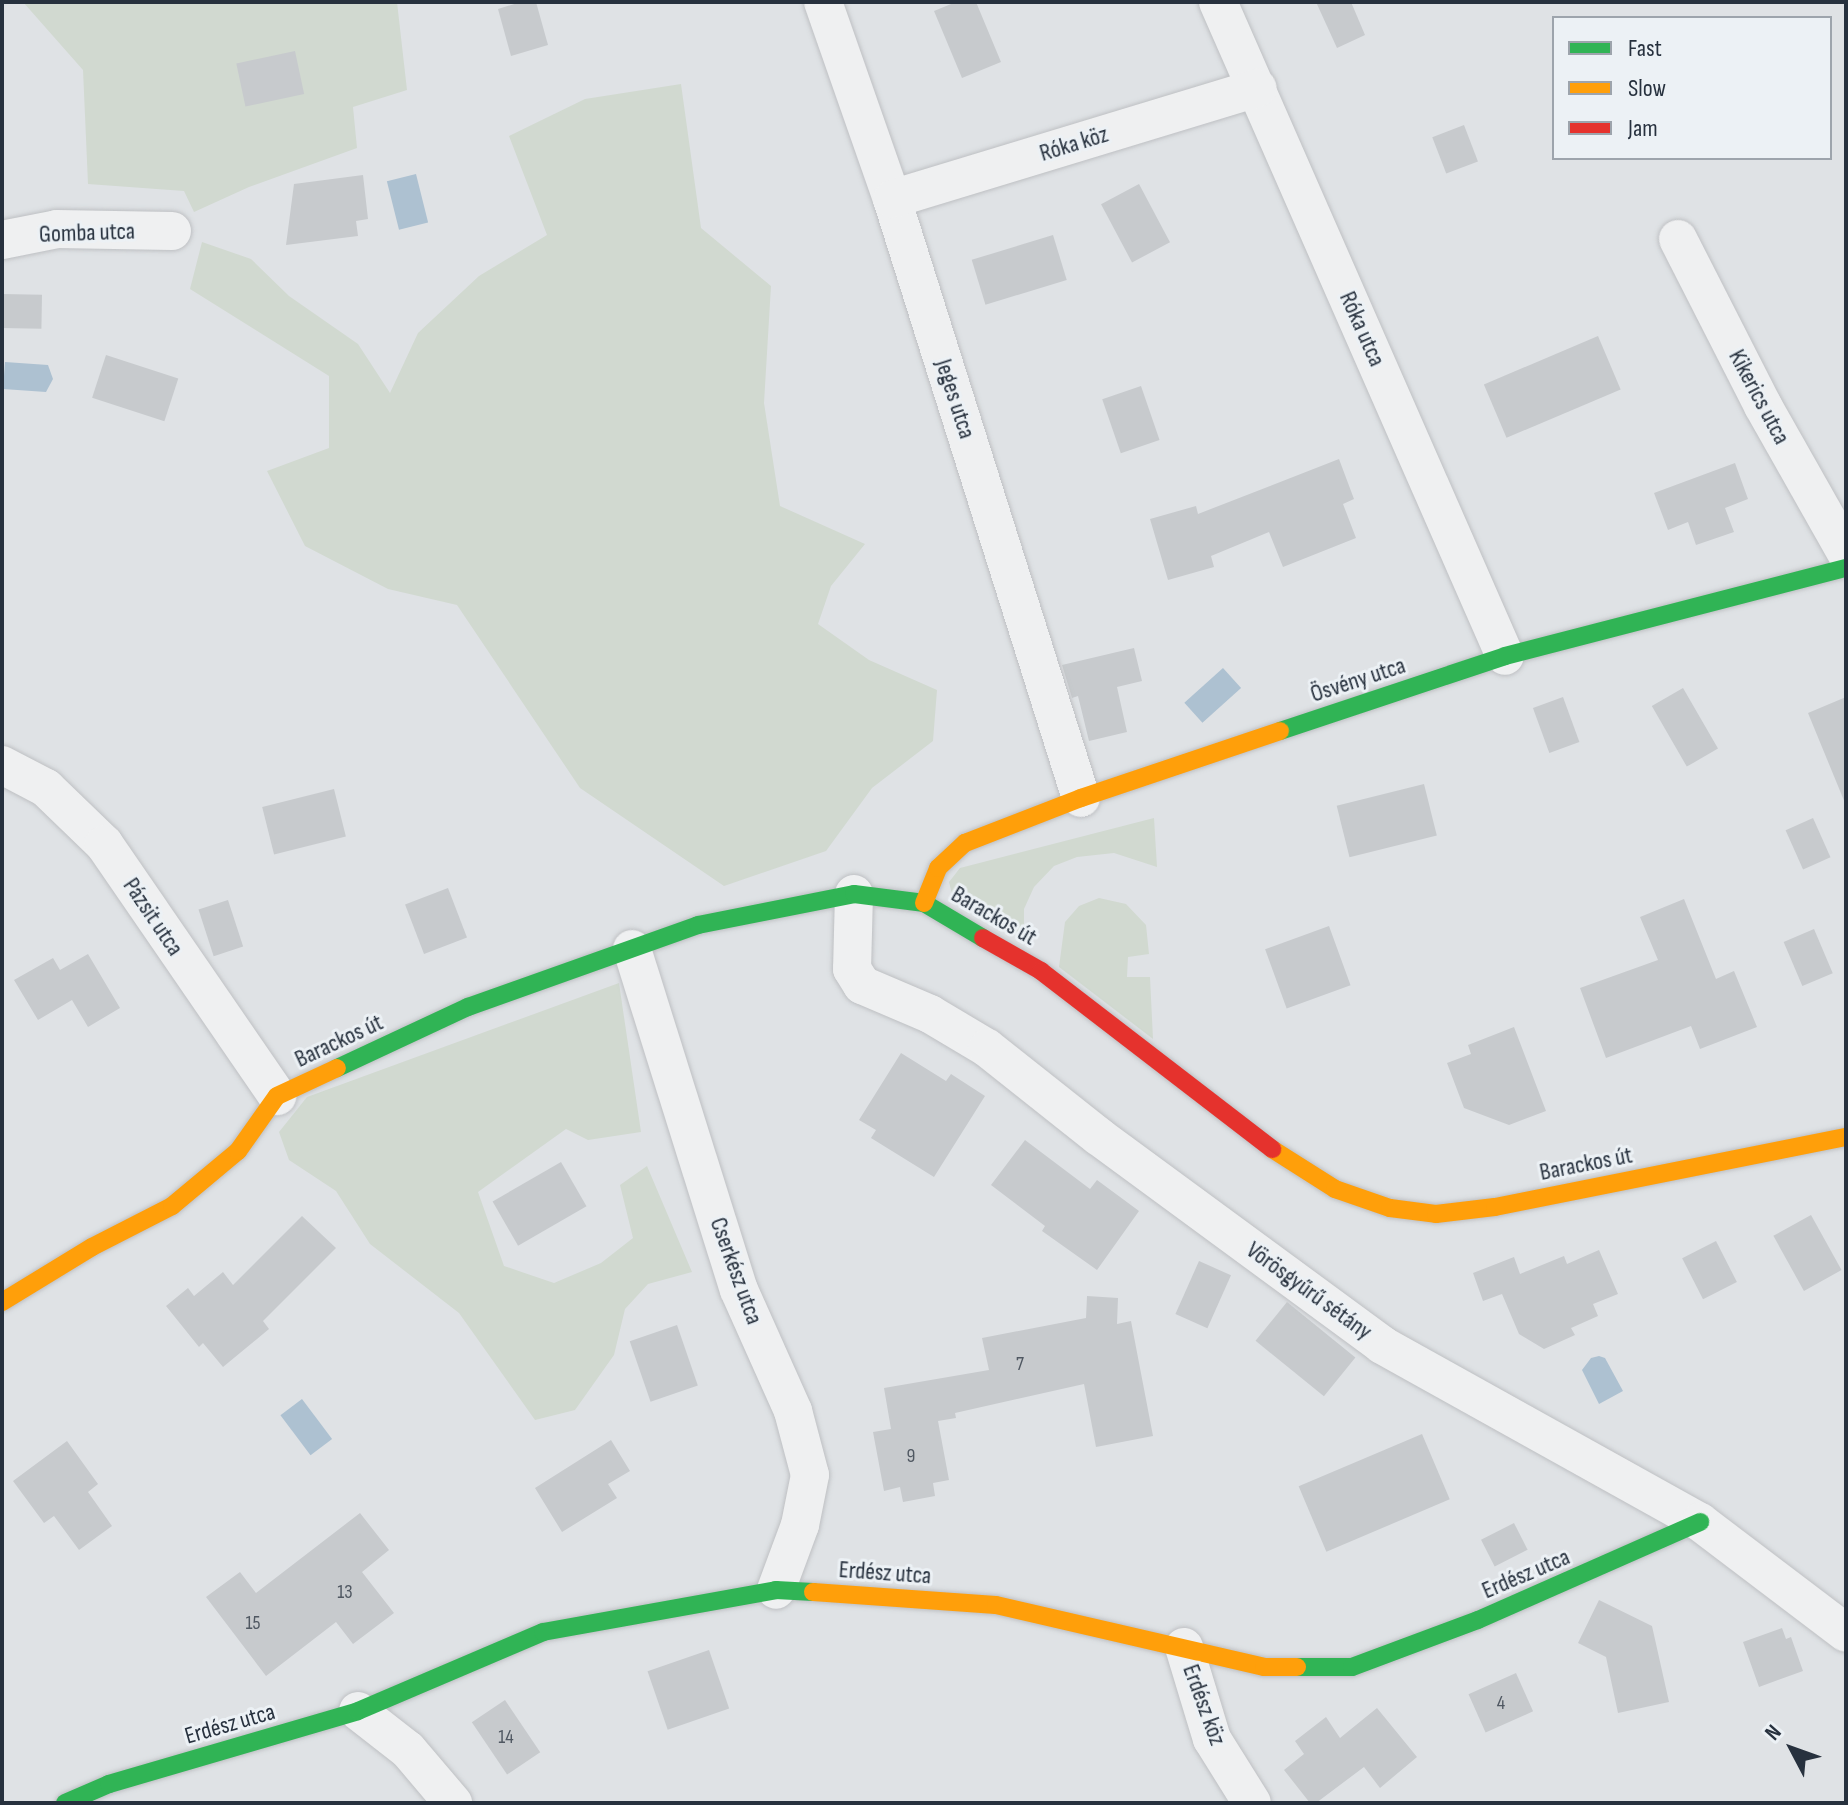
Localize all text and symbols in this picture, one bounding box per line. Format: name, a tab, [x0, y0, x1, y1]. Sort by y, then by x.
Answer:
legend	[1552, 16, 1832, 160]
text: Fast	[1628, 34, 1662, 63]
text: Slow	[1628, 74, 1666, 103]
text: Jam	[1628, 114, 1658, 143]
street label: Róka köz	[1036, 120, 1112, 168]
street label: Gomba utca	[38, 217, 136, 249]
street label: Róka utca	[1333, 287, 1391, 371]
street label: Kikerics utca	[1722, 345, 1796, 449]
street label: Jeges utca	[929, 356, 981, 442]
street label: Ösvény utca	[1307, 651, 1409, 709]
street label: Pázsit utca	[117, 873, 189, 961]
street label: Barackos út	[946, 880, 1042, 952]
street label: Barackos út	[290, 1008, 388, 1074]
street label: Barackos út	[1537, 1141, 1635, 1187]
street label: Cserkész utca	[703, 1214, 769, 1328]
street label: Vörösgyűrű sétány	[1241, 1236, 1377, 1346]
house number: 7	[1016, 1352, 1024, 1376]
house number: 9	[907, 1444, 915, 1468]
street label: Erdész utca	[1478, 1543, 1574, 1605]
street label: Erdész utca	[838, 1555, 932, 1591]
house number: 13	[337, 1580, 353, 1604]
house number: 15	[245, 1611, 261, 1635]
street label: Erdész köz	[1176, 1661, 1232, 1749]
house number: 4	[1497, 1691, 1505, 1715]
street label: Erdész utca	[182, 1697, 278, 1751]
north arrow	[1752, 1709, 1832, 1789]
text: N	[1759, 1720, 1788, 1746]
house number: 14	[498, 1725, 514, 1749]

